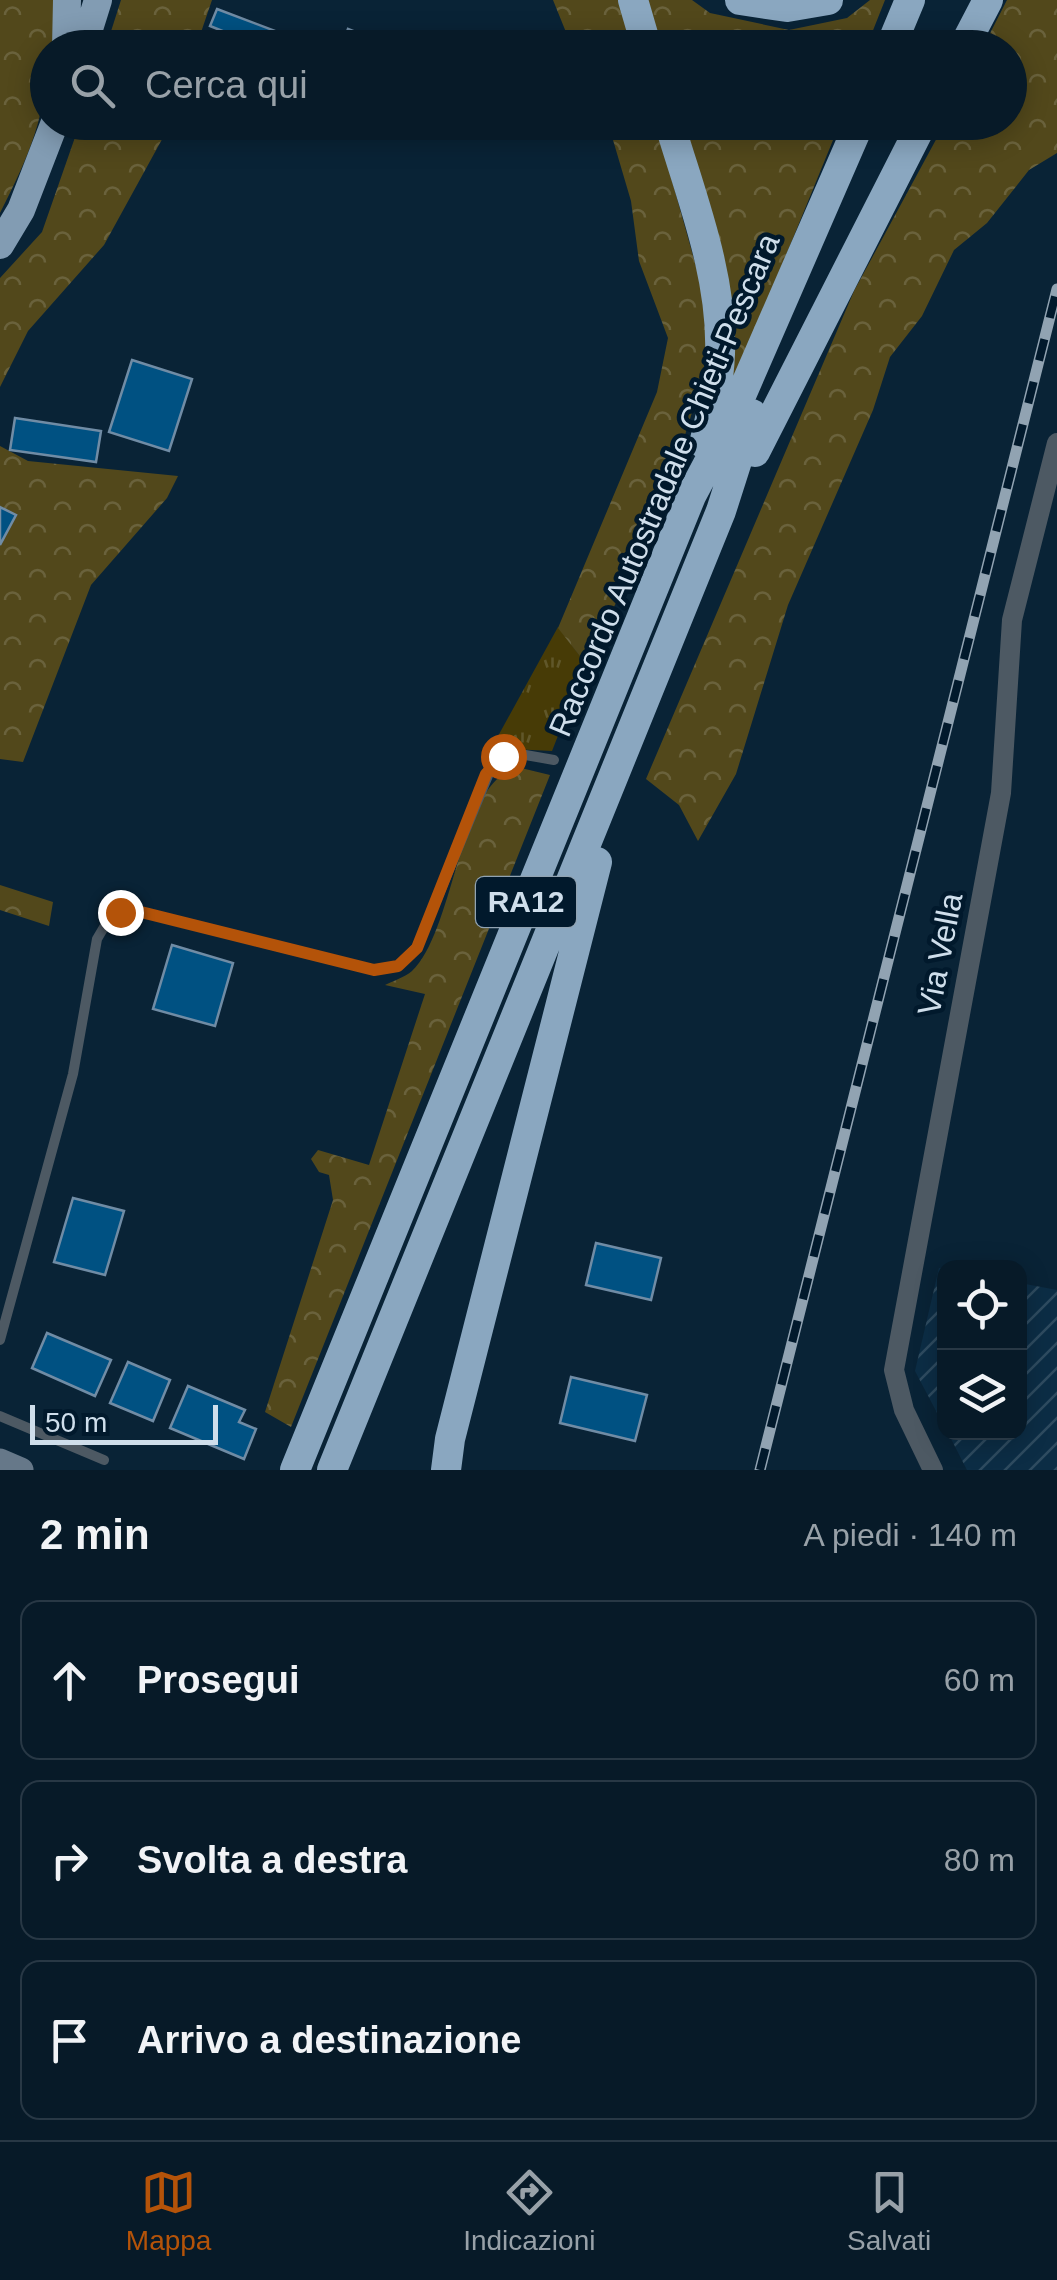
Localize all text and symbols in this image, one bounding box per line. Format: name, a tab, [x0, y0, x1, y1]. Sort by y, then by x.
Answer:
search box	[30, 30, 1027, 140]
icon: search	[65, 58, 120, 113]
text: Cerca qui	[145, 64, 308, 106]
street label: Raccordo Autostradale Chieti-Pescara	[541, 228, 787, 742]
route start	[481, 734, 527, 780]
road number: RA12	[476, 877, 576, 927]
route end	[98, 890, 144, 936]
street label: Via Vella	[911, 890, 970, 1018]
map controls	[937, 1260, 1027, 1440]
button: locate	[937, 1260, 1027, 1350]
button: layers	[937, 1350, 1027, 1440]
scale bar	[30, 1400, 218, 1444]
text: 50 m	[45, 1407, 107, 1438]
text: 2 min	[40, 1511, 150, 1558]
text: A piedi · 140 m	[804, 1517, 1017, 1553]
icon: ahead	[42, 1653, 97, 1708]
text: Prosegui	[137, 1659, 300, 1701]
text: 60 m	[944, 1662, 1015, 1698]
icon: right	[42, 1833, 97, 1888]
text: Svolta a destra	[137, 1839, 407, 1881]
text: 80 m	[944, 1842, 1015, 1878]
icon: arrive	[42, 2013, 97, 2068]
text: Arrivo a destinazione	[137, 2019, 521, 2061]
tab: Mappa	[126, 2165, 211, 2257]
tab: Indicazioni	[463, 2165, 595, 2257]
tab: Salvati	[847, 2165, 931, 2257]

